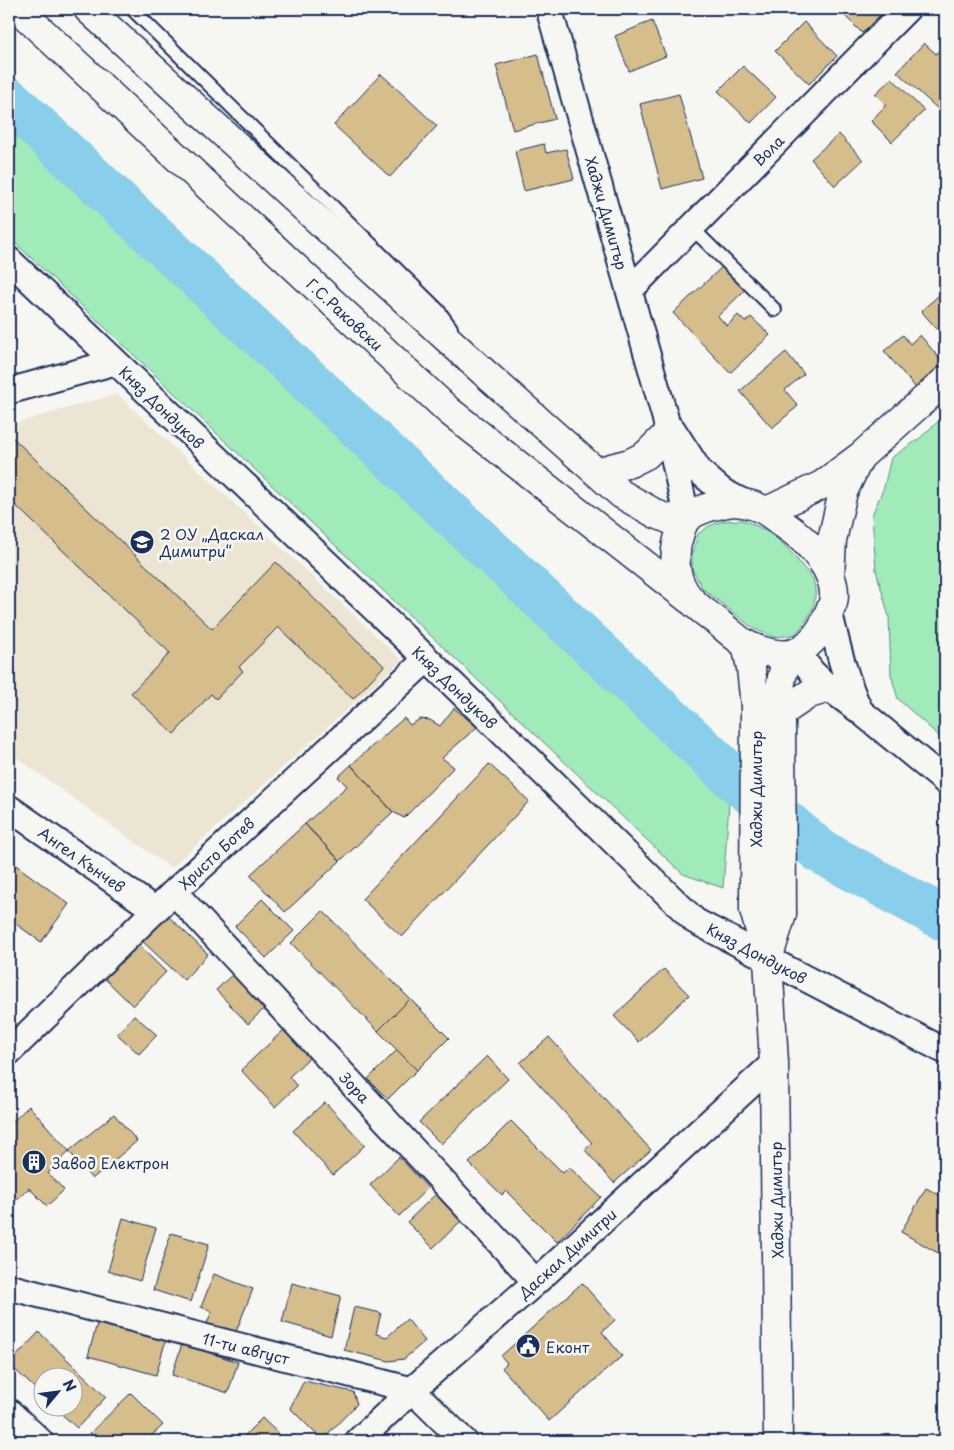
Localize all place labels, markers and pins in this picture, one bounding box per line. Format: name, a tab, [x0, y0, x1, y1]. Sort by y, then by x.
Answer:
place label: 2 ОУ „Даскал Димитри“	[159, 522, 264, 562]
school or university icon: 2 ОУ „Даскал Димитри“	[129, 529, 155, 555]
building icon: Завод Електрон	[21, 1149, 47, 1175]
place label: Завод Електрон	[52, 1151, 169, 1174]
public building icon: Еконт	[515, 1333, 541, 1359]
place label: Еконт	[546, 1335, 590, 1358]

